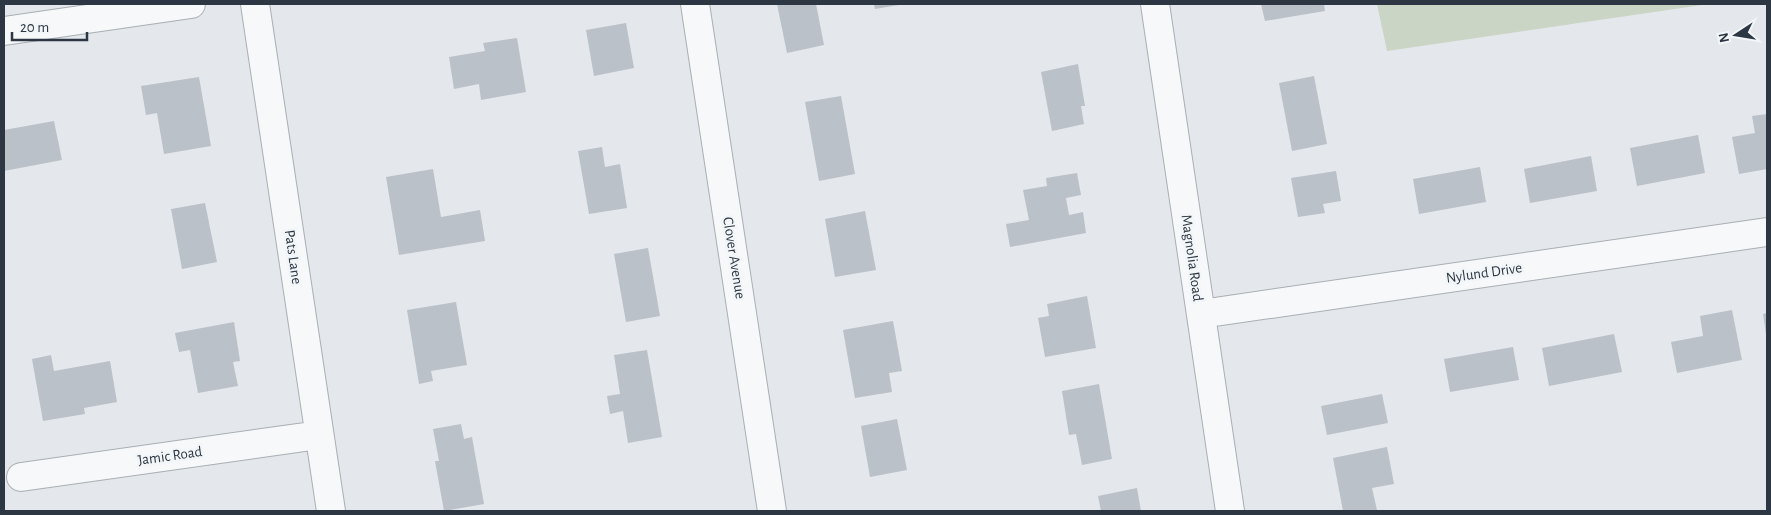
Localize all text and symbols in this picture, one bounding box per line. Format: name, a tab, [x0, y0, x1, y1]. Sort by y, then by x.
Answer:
scale bar	[12, 10, 88, 42]
north arrow	[1711, 10, 1761, 60]
text: 20 m	[20, 20, 49, 35]
text: N	[1716, 31, 1732, 44]
street label: Magnolia Road	[1178, 214, 1206, 303]
street label: Clover Avenue	[720, 216, 748, 300]
street label: Pats Lane	[282, 229, 304, 285]
street label: Nylund Drive	[1445, 260, 1523, 286]
street label: Jamic Road	[137, 444, 203, 468]

